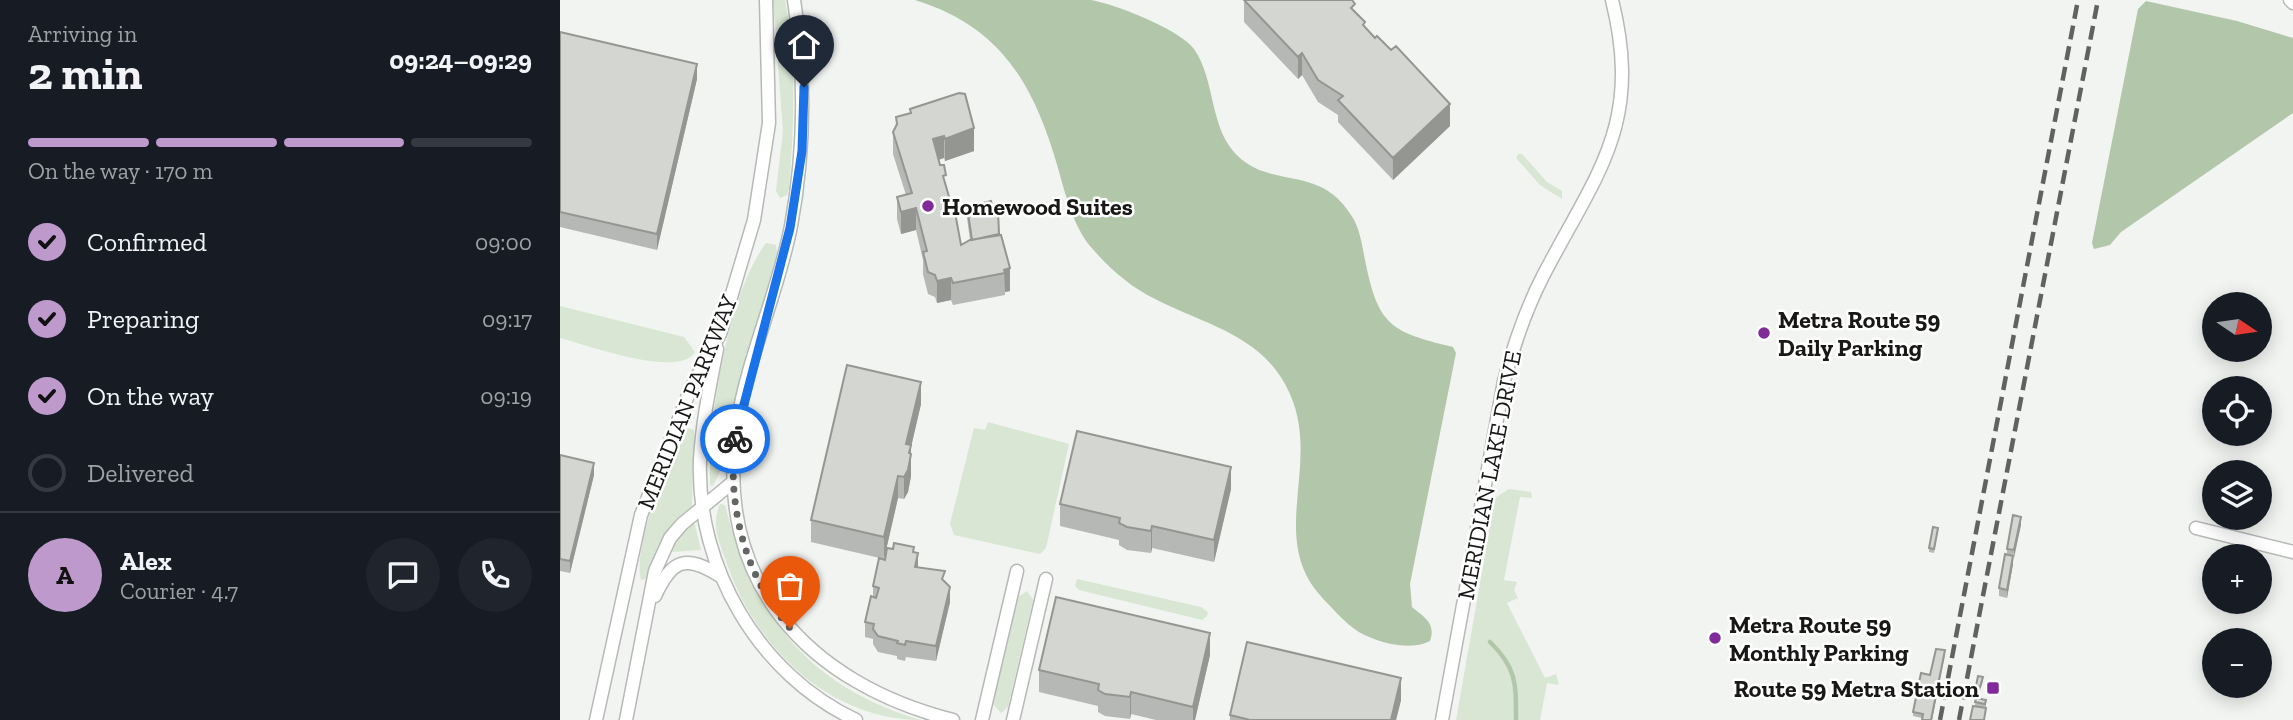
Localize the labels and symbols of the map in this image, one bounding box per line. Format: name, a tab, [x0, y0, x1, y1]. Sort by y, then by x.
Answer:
pin	[774, 15, 834, 87]
place label: Homewood Suites	[942, 192, 1133, 221]
marker: Homewood Suites	[920, 198, 936, 214]
street label: MERIDIAN PARKWAY	[631, 290, 743, 513]
north arrow	[2202, 292, 2272, 362]
place label: Metra Route 59 Daily Parking	[1778, 305, 1940, 362]
marker: Metra Route 59 Daily Parking	[1756, 325, 1772, 341]
street label: MERIDIAN LAKE DRIVE	[1451, 348, 1527, 602]
courier	[700, 404, 770, 474]
pin	[760, 556, 820, 628]
place label: Metra Route 59 Monthly Parking	[1729, 610, 1909, 667]
marker: Metra Route 59 Monthly Parking	[1707, 630, 1723, 646]
place label: Route 59 Metra Station	[1734, 674, 1979, 703]
marker: Route 59 Metra Station	[1985, 680, 2001, 696]

